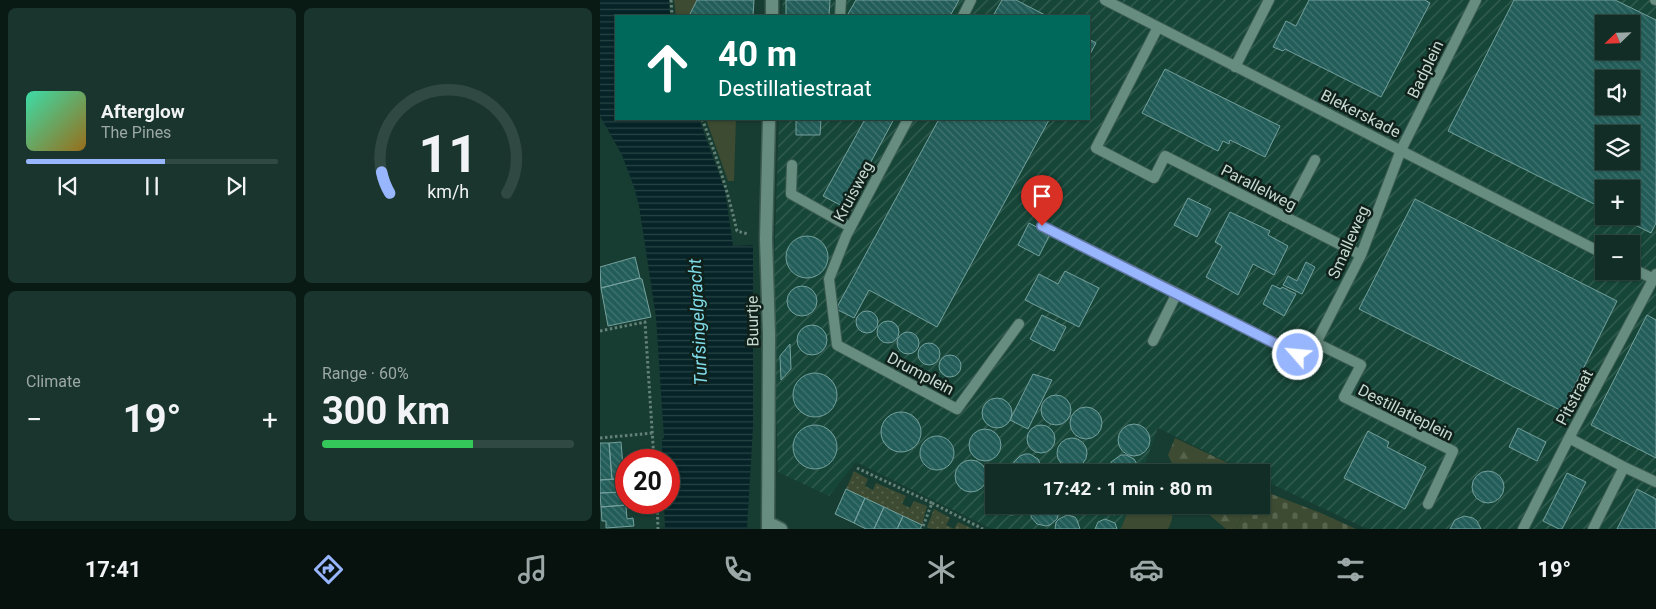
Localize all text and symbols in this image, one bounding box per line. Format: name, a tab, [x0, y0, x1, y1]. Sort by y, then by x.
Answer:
north arrow	[1595, 15, 1640, 60]
map controls	[1595, 15, 1640, 280]
text: 40 m	[718, 34, 797, 75]
icon: ahead	[635, 35, 700, 100]
street label: Badplein	[1403, 37, 1448, 101]
button: sound	[1595, 70, 1640, 115]
text: Destillatiestraat	[718, 76, 872, 101]
street label: Blekerskade	[1318, 85, 1404, 142]
text: Afterglow	[101, 100, 185, 123]
text: The Pines	[101, 123, 171, 142]
text: 11	[418, 124, 478, 185]
button: layers	[1595, 125, 1640, 170]
street label: Kruisweg	[830, 158, 877, 225]
street label: Parallelweg	[1218, 160, 1300, 215]
icon: previous	[54, 172, 82, 200]
icon: pause	[138, 172, 166, 200]
icon: next	[222, 172, 250, 200]
pin	[1021, 175, 1063, 226]
button: +	[1595, 180, 1640, 225]
text: km/h	[427, 181, 469, 202]
icon: arrive	[1028, 182, 1056, 210]
street label: Smalleweg	[1324, 203, 1373, 282]
button: −	[1595, 235, 1640, 280]
water label: Turfsingelgracht	[684, 258, 711, 386]
street label: Buurtje	[743, 295, 762, 347]
position arrow	[1271, 328, 1323, 380]
street label: Drumplein	[884, 348, 957, 399]
text: Range · 60%	[322, 364, 409, 383]
street label: Pitstraat	[1552, 366, 1597, 428]
text: Climate	[26, 372, 81, 391]
street label: Destillatieplein	[1355, 380, 1457, 445]
text: 300 km	[322, 389, 450, 433]
text: 19°	[123, 397, 181, 441]
text: −	[26, 403, 42, 436]
text: +	[262, 403, 278, 436]
speed limit sign: 20	[615, 449, 680, 514]
text: 17:42 · 1 min · 80 m	[1042, 477, 1213, 500]
icon: directions	[311, 552, 346, 587]
icon: music	[515, 552, 550, 587]
icon: phone	[720, 552, 755, 587]
icon: climate	[924, 552, 959, 587]
icon: car	[1129, 552, 1164, 587]
icon: filters	[1333, 552, 1368, 587]
text: 17:41	[85, 557, 141, 582]
text: 19°	[1537, 557, 1571, 582]

